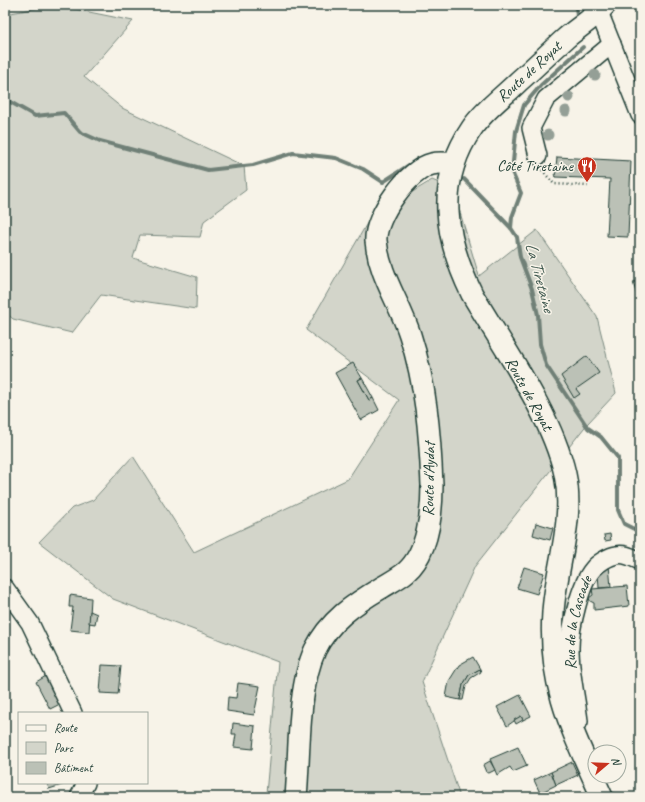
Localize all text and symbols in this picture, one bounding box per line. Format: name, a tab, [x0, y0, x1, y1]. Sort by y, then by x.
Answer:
street label: Route de Royat	[493, 36, 567, 106]
restaurant icon: Côté Tiretaine	[576, 155, 598, 183]
place label: Côté Tiretaine	[497, 156, 575, 176]
water label: La Tiretaine	[521, 240, 560, 316]
street label: Route de Royat	[501, 354, 558, 436]
street label: Route d'Aydat	[418, 439, 440, 516]
street label: Rue de la Cascade	[560, 571, 597, 671]
legend	[18, 712, 148, 784]
text: Route	[54, 720, 78, 736]
text: Parc	[54, 740, 74, 756]
north arrow	[587, 744, 627, 784]
text: N	[609, 755, 625, 768]
text: Bâtiment	[54, 760, 93, 776]

